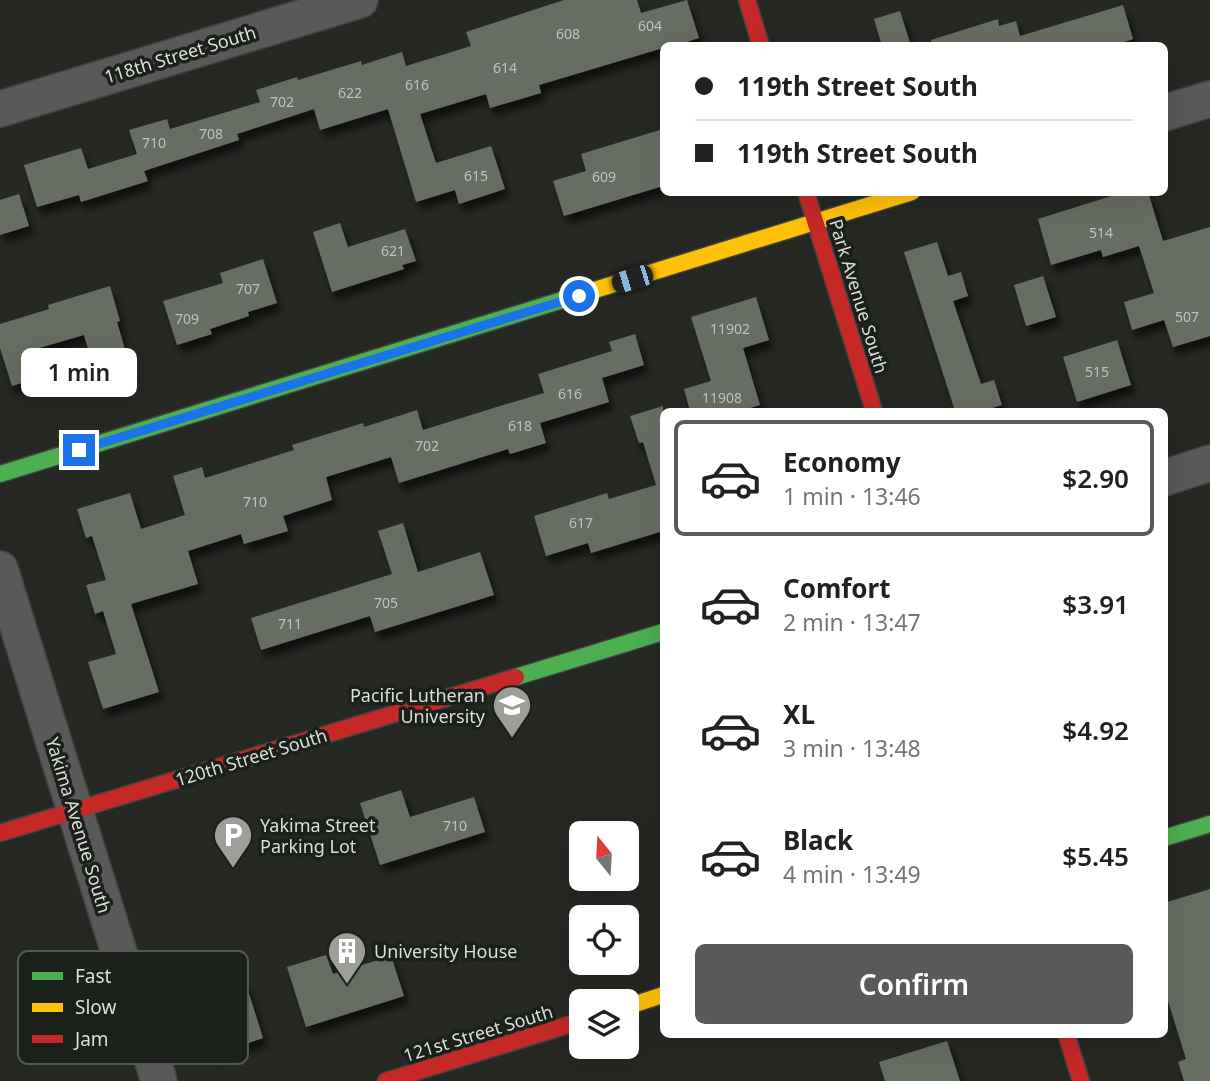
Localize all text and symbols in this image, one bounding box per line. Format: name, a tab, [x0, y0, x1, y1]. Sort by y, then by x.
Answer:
house number: 604	[638, 16, 662, 35]
street label: 118th Street South	[101, 19, 259, 89]
house number: 608	[556, 24, 580, 43]
house number: 614	[493, 58, 517, 77]
text: 119th Street South	[737, 68, 978, 104]
house number: 616	[405, 75, 429, 94]
house number: 622	[338, 83, 362, 102]
house number: 702	[270, 92, 294, 111]
house number: 708	[199, 124, 223, 143]
house number: 710	[142, 133, 166, 152]
text: 119th Street South	[737, 135, 978, 171]
house number: 615	[464, 166, 488, 185]
house number: 609	[592, 167, 616, 186]
street label: Park Avenue South	[824, 216, 894, 376]
house number: 514	[1089, 223, 1113, 242]
house number: 621	[381, 241, 405, 260]
car	[609, 263, 656, 295]
house number: 707	[236, 279, 260, 298]
route start	[563, 280, 595, 312]
house number: 507	[1175, 307, 1199, 326]
house number: 709	[175, 309, 199, 328]
house number: 11902	[710, 319, 750, 338]
callout: 1 min	[21, 349, 137, 398]
text: 1 min	[48, 356, 110, 388]
house number: 515	[1085, 362, 1109, 381]
house number: 616	[558, 384, 582, 403]
house number: 11908	[702, 388, 742, 407]
house number: 618	[508, 416, 532, 435]
route end	[63, 434, 95, 466]
house number: 702	[415, 436, 439, 455]
text: Economy	[783, 444, 901, 480]
icon: car	[699, 447, 762, 510]
text: $2.90	[1062, 460, 1129, 496]
text: 1 min · 13:46	[783, 480, 921, 512]
house number: 710	[243, 492, 267, 511]
house number: 617	[569, 513, 593, 532]
text: Comfort	[783, 570, 891, 606]
icon: car	[699, 573, 762, 636]
text: $3.91	[1062, 586, 1129, 622]
house number: 705	[374, 593, 398, 612]
text: 2 min · 13:47	[783, 606, 921, 638]
house number: 711	[278, 614, 302, 633]
place label: Pacific Lutheran University	[350, 683, 486, 728]
school or university icon: Pacific Lutheran University	[491, 684, 533, 739]
text: XL	[783, 696, 815, 732]
icon: car	[699, 699, 762, 762]
text: $4.92	[1062, 712, 1129, 748]
street label: 120th Street South	[172, 722, 330, 792]
text: 3 min · 13:48	[783, 732, 921, 764]
street label: Yakima Avenue South	[41, 734, 117, 916]
place label: Yakima Street Parking Lot	[260, 813, 376, 858]
parking icon: Yakima Street Parking Lot	[212, 814, 254, 869]
house number: 710	[443, 816, 467, 835]
north arrow	[569, 821, 639, 891]
map controls	[569, 821, 639, 1059]
text: Black	[783, 822, 853, 858]
icon: car	[699, 825, 762, 888]
text: $5.45	[1062, 838, 1129, 874]
text: 4 min · 13:49	[783, 858, 921, 890]
button: locate	[569, 905, 639, 975]
building icon: University House	[326, 930, 368, 985]
place label: University House	[374, 939, 517, 963]
button: Confirm	[695, 944, 1133, 1024]
legend	[18, 951, 248, 1064]
text: Fast	[75, 963, 112, 989]
button: layers	[569, 989, 639, 1059]
text: Slow	[75, 994, 116, 1020]
street label: 121st Street South	[400, 999, 556, 1067]
text: Jam	[73, 1026, 109, 1052]

